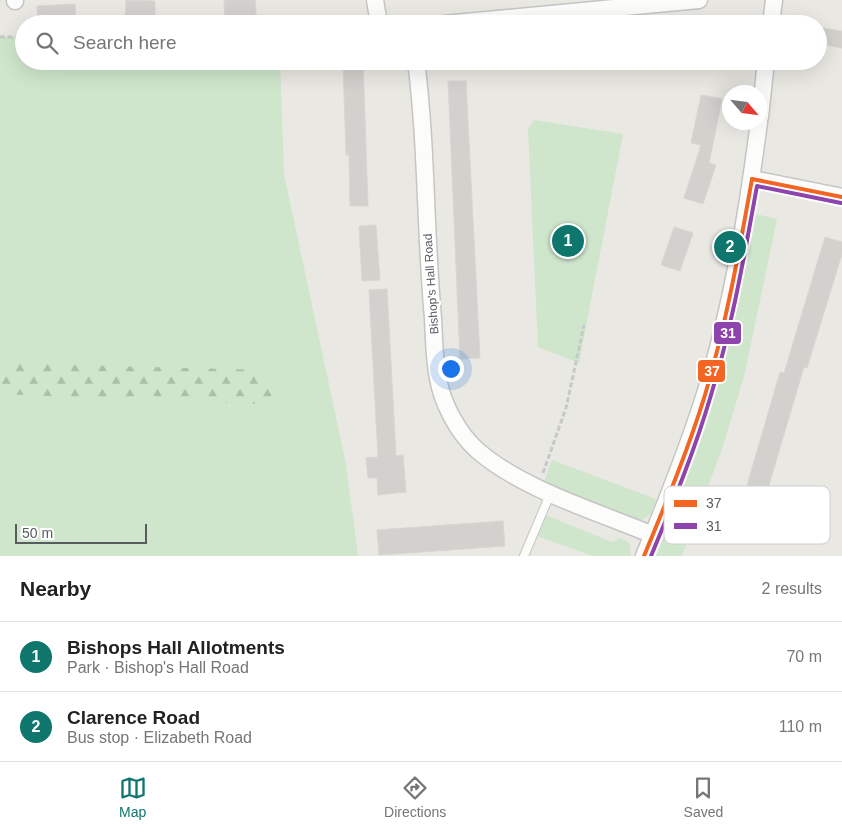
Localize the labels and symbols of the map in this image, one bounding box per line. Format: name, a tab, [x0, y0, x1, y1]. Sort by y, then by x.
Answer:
north arrow	[722, 85, 767, 130]
pin: 1	[552, 222, 584, 260]
pin: 2	[714, 228, 746, 266]
street label: Bishop's Hall Road	[420, 233, 442, 335]
line badge: 31	[713, 321, 742, 345]
text: 31	[720, 325, 736, 341]
your location	[438, 356, 464, 382]
line badge: 37	[697, 359, 726, 383]
text: 37	[704, 363, 720, 379]
legend	[664, 486, 830, 544]
text: 37	[706, 495, 722, 511]
text: 31	[706, 518, 722, 534]
scale bar	[15, 521, 148, 544]

